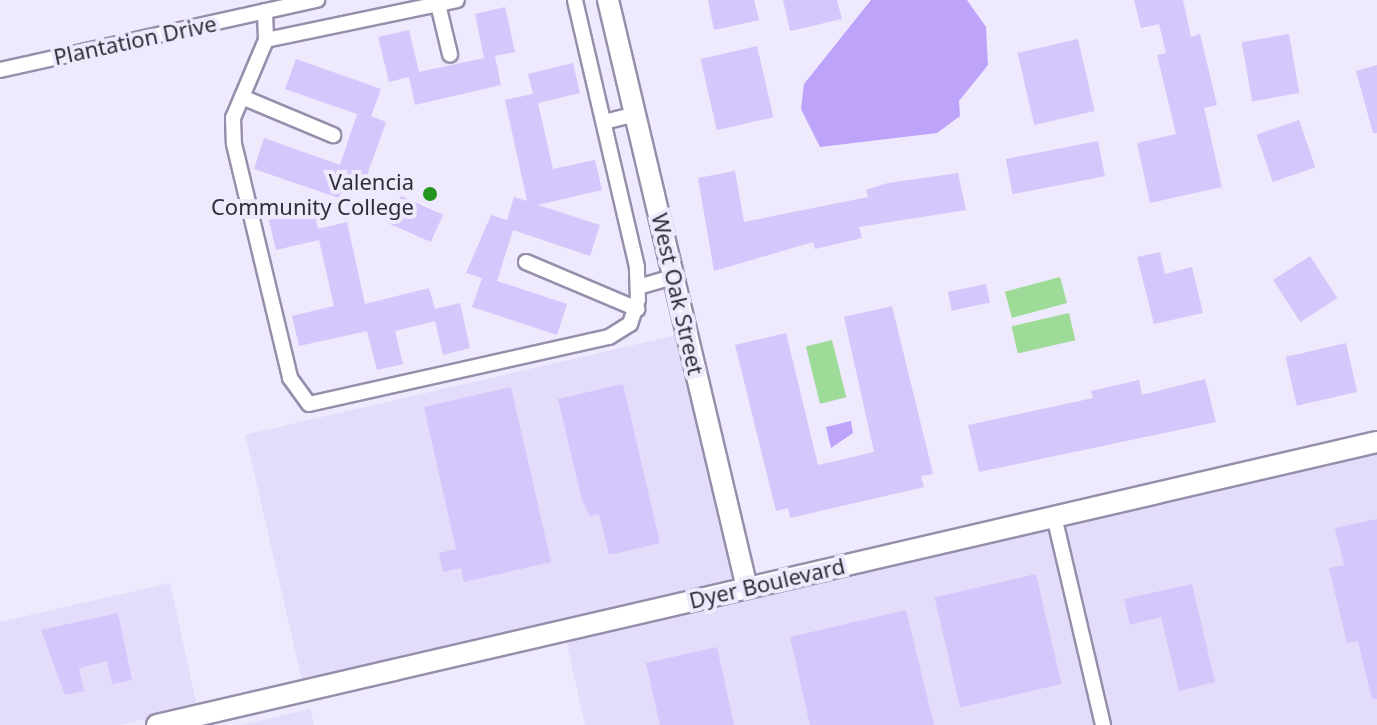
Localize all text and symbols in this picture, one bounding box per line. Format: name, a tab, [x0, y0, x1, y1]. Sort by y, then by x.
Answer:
street label: Plantation Drive	[51, 10, 219, 70]
place label: Valencia Community College	[211, 168, 414, 220]
marker: Valencia Community College	[421, 185, 439, 203]
street label: West Oak Street	[647, 211, 709, 377]
street label: Dyer Boulevard	[687, 552, 847, 614]

